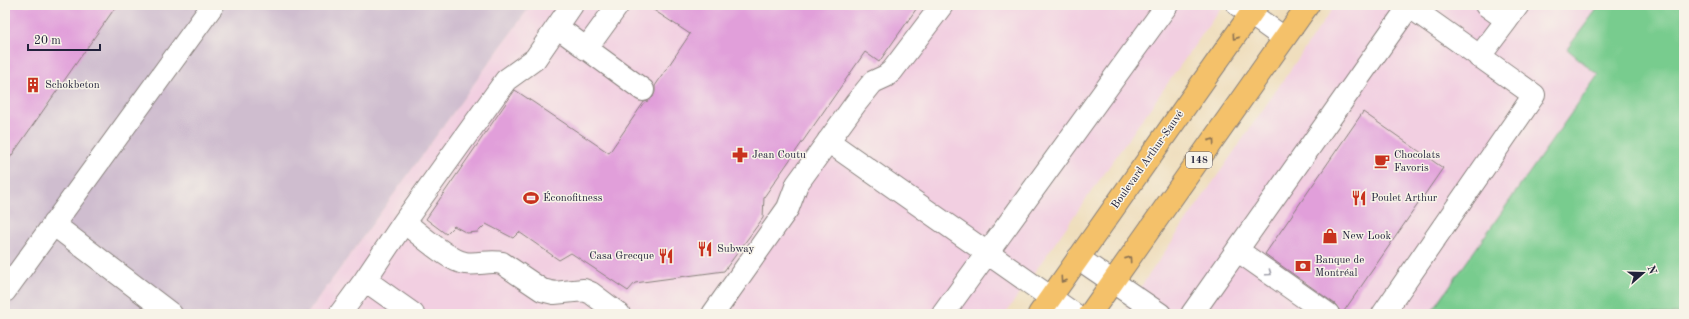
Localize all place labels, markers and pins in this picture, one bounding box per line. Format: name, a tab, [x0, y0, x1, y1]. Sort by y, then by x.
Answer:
building icon: Schokbeton	[24, 76, 42, 94]
place label: Schokbeton	[45, 80, 100, 91]
pharmacy icon: Jean Coutu	[731, 146, 749, 164]
place label: Jean Coutu	[752, 150, 806, 161]
place label: Chocolats Favoris	[1394, 150, 1440, 174]
cafe icon: Chocolats Favoris	[1373, 152, 1391, 170]
sports icon: Éconofitness	[522, 189, 540, 207]
restaurant icon: Poulet Arthur	[1350, 189, 1368, 207]
place label: Éconofitness	[543, 191, 603, 204]
place label: Poulet Arthur	[1371, 193, 1438, 204]
shop icon: New Look	[1321, 227, 1339, 245]
place label: New Look	[1342, 231, 1391, 242]
restaurant icon: Subway	[696, 240, 714, 258]
place label: Subway	[717, 244, 755, 255]
restaurant icon: Casa Grecque	[657, 247, 675, 265]
place label: Casa Grecque	[589, 251, 654, 262]
place label: Banque de Montréal	[1315, 255, 1364, 279]
bank icon: Banque de Montréal	[1294, 257, 1312, 275]

